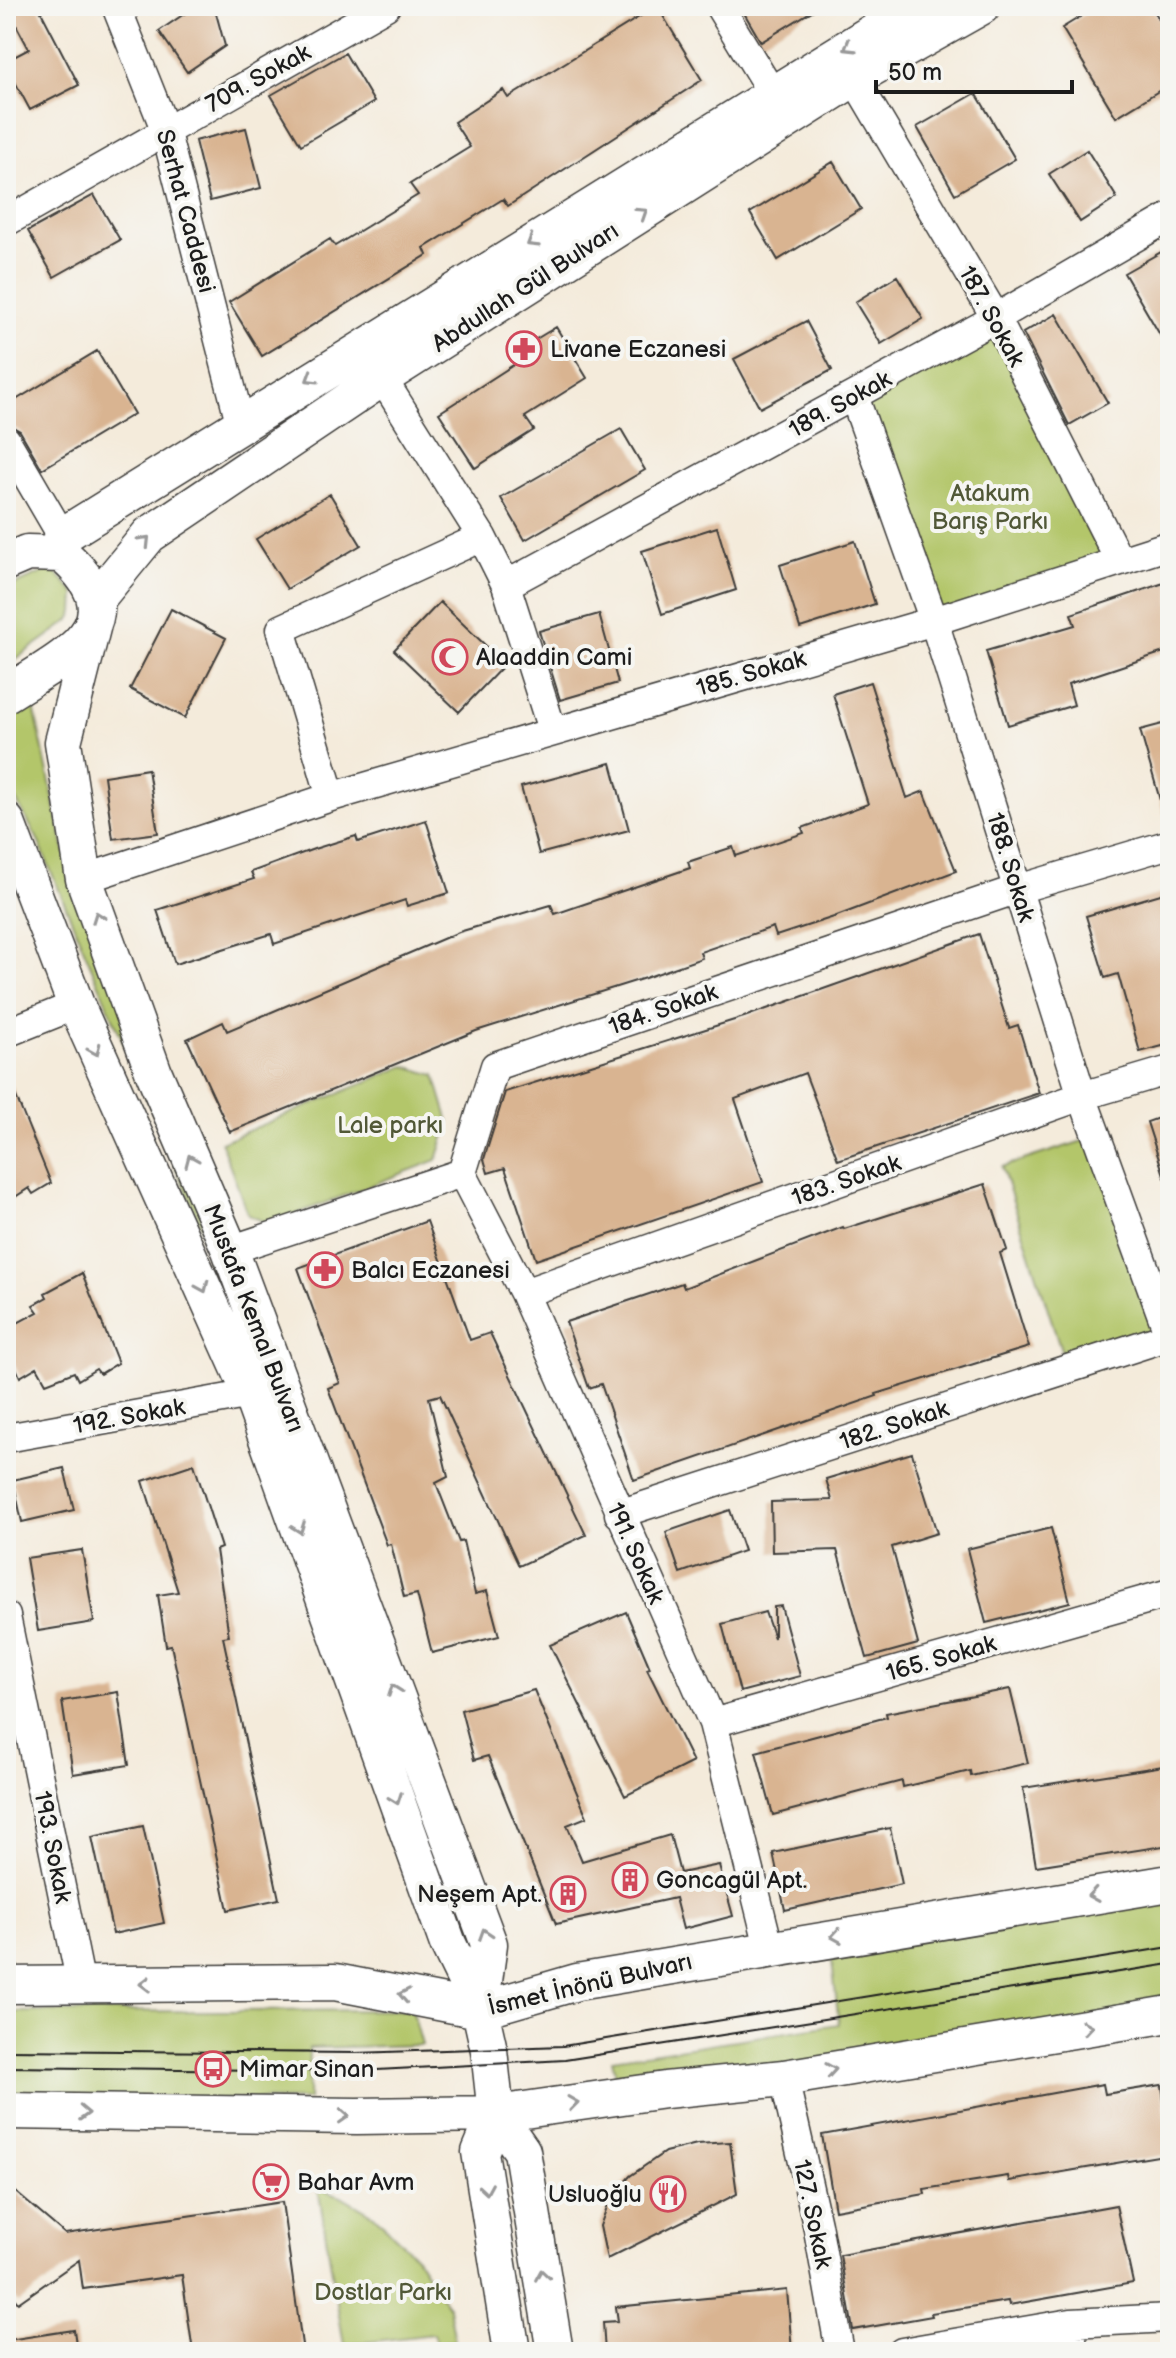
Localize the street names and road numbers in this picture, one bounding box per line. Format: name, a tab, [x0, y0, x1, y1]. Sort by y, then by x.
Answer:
street label: 709. Sokak	[201, 38, 316, 119]
street label: Serhat Caddesi	[150, 126, 221, 296]
street label: Abdullah Gül Bulvarı	[426, 216, 624, 359]
street label: 187. Sokak	[952, 261, 1031, 372]
street label: 189. Sokak	[784, 364, 897, 444]
street label: 185. Sokak	[693, 644, 809, 703]
street label: 188. Sokak	[980, 809, 1041, 926]
street label: 184. Sokak	[605, 977, 722, 1042]
street label: 183. Sokak	[788, 1148, 905, 1213]
street label: Mustafa Kemal Bulvarı	[197, 1200, 310, 1436]
street label: 192. Sokak	[71, 1392, 187, 1441]
street label: 182. Sokak	[836, 1394, 953, 1457]
street label: 191. Sokak	[600, 1498, 671, 1609]
street label: 165. Sokak	[883, 1629, 1000, 1688]
street label: 193. Sokak	[27, 1789, 78, 1906]
street label: İsmet İnönü Bulvarı	[485, 1947, 695, 2022]
street label: 127. Sokak	[787, 2157, 838, 2272]

